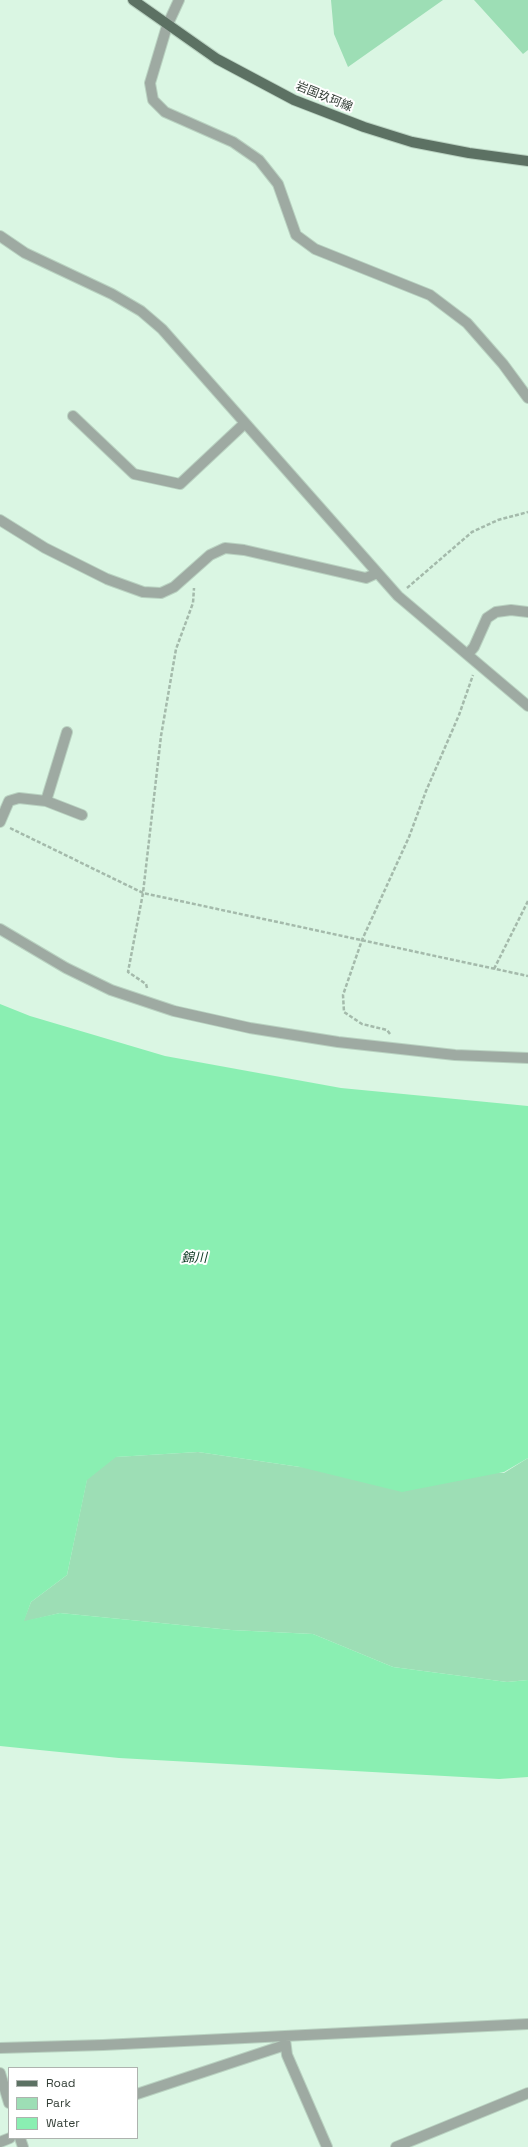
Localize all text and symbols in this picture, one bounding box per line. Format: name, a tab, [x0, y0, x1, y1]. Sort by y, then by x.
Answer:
street label: 岩国玖珂線	[293, 79, 355, 115]
water label: 錦川	[181, 1250, 207, 1266]
legend	[8, 2067, 138, 2139]
text: Road	[46, 2075, 75, 2091]
text: Park	[46, 2095, 71, 2111]
text: Water	[46, 2115, 80, 2131]

